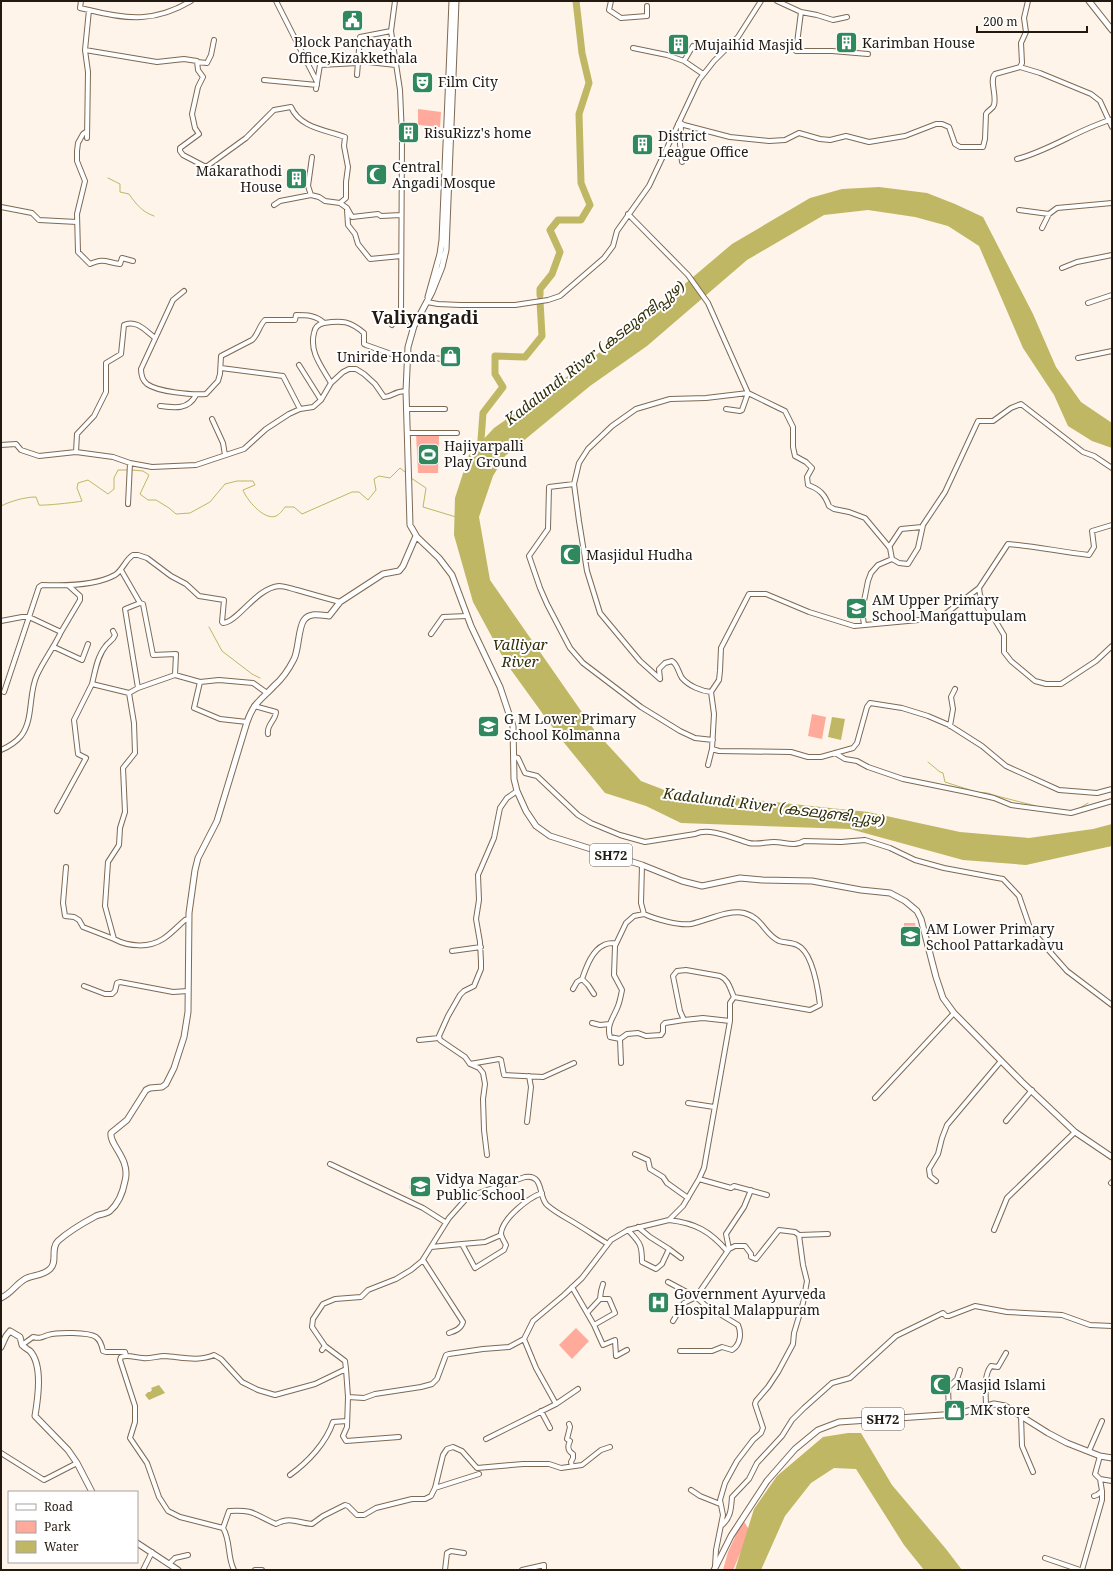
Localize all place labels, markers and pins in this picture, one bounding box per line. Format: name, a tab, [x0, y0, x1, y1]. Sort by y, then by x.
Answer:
public building icon: Block Panchayath Office,Kizakkethala	[340, 7, 366, 33]
building icon: Karimban House	[833, 30, 859, 56]
place label: Block Panchayath Office,Kizakkethala	[288, 32, 418, 67]
building icon: Mujaihid Masjid	[665, 32, 691, 58]
place label: Karimban House	[862, 33, 975, 52]
place label: Mujaihid Masjid	[694, 35, 803, 54]
theatre icon: Film City	[410, 69, 436, 95]
place label: Film City	[438, 72, 498, 91]
building icon: RisuRizz's home	[396, 120, 422, 146]
place label: RisuRizz's home	[424, 123, 532, 142]
place label: District League Office	[658, 126, 748, 161]
building icon: District League Office	[630, 131, 656, 157]
place label: Central Angadi Mosque	[392, 157, 496, 192]
place label: Makarathodi House	[196, 161, 283, 196]
mosque icon: Central Angadi Mosque	[364, 162, 390, 188]
building icon: Makarathodi House	[284, 166, 310, 192]
shop icon: Uniride Honda	[438, 344, 464, 370]
place label: Uniride Honda	[337, 347, 436, 366]
place label: Hajiyarpalli Play Ground	[444, 436, 528, 471]
sports icon: Hajiyarpalli Play Ground	[415, 441, 441, 467]
mosque icon: Masjidul Hudha	[557, 542, 583, 568]
place label: Masjidul Hudha	[586, 545, 693, 564]
place label: AM Upper Primary School Mangattupulam	[872, 590, 1027, 625]
school or university icon: AM Upper Primary School Mangattupulam	[843, 595, 869, 621]
place label: G M Lower Primary School Kolmanna	[504, 709, 636, 744]
school or university icon: G M Lower Primary School Kolmanna	[476, 714, 502, 740]
place label: AM Lower Primary School Pattarkadavu	[926, 919, 1064, 954]
school or university icon: AM Lower Primary School Pattarkadavu	[898, 924, 924, 950]
place label: Vidya Nagar Public School	[436, 1169, 526, 1204]
school or university icon: Vidya Nagar Public School	[407, 1174, 433, 1200]
place label: Government Ayurveda Hospital Malappuram	[674, 1284, 826, 1319]
hospital icon: Government Ayurveda Hospital Malappuram	[646, 1289, 672, 1315]
mosque icon: Masjid Islami	[927, 1372, 953, 1398]
place label: Masjid Islami	[956, 1375, 1046, 1394]
shop icon: MK store	[941, 1397, 967, 1423]
place label: MK store	[970, 1400, 1030, 1419]

